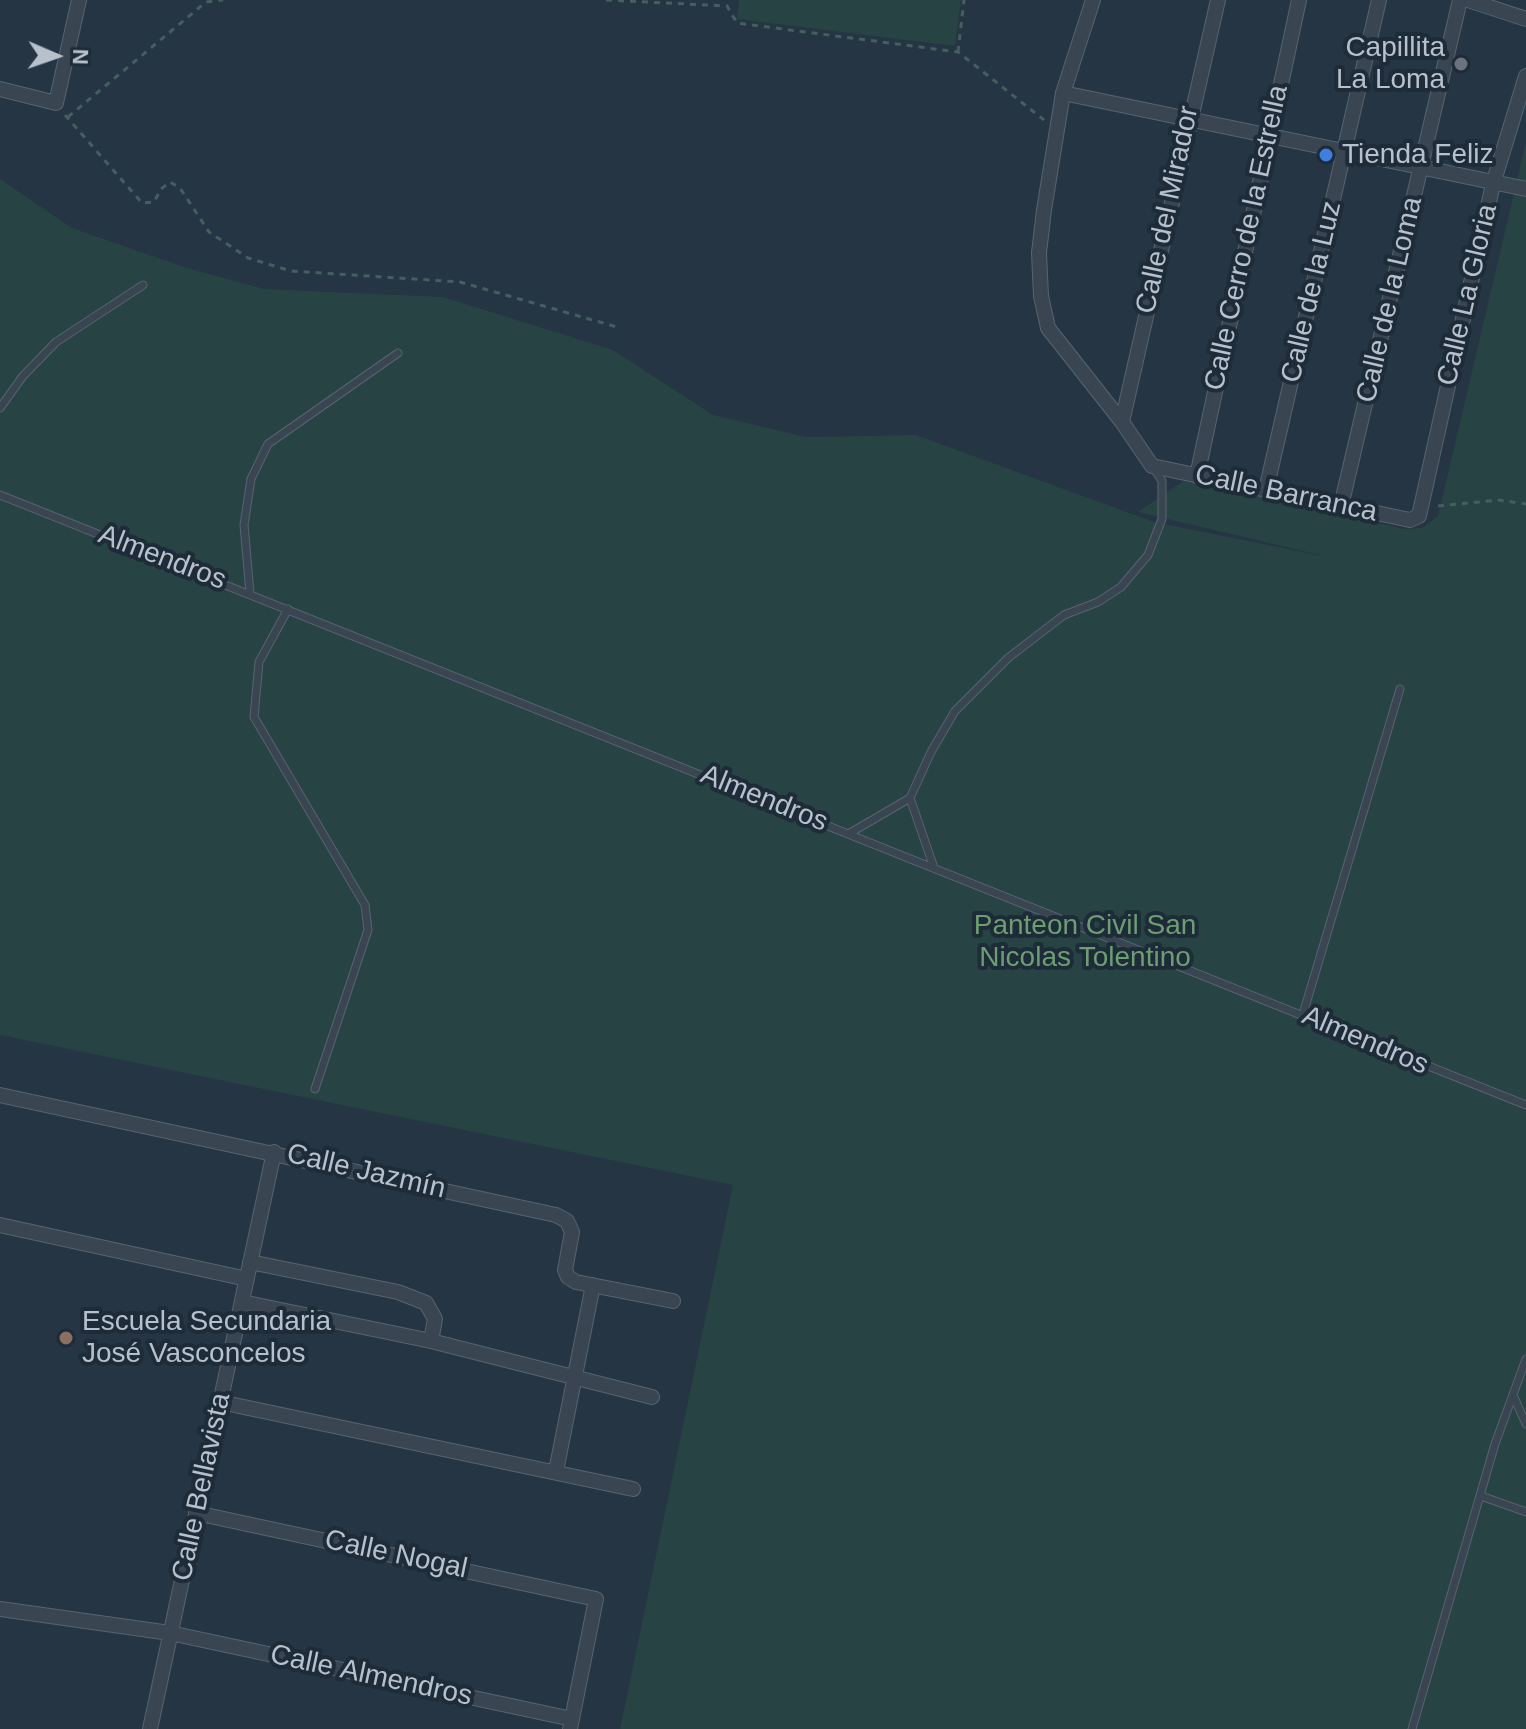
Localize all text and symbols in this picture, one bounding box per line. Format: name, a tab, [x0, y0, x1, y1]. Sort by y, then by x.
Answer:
north arrow	[16, 16, 96, 96]
place label: Capillita La Loma	[1336, 31, 1445, 97]
text: N	[68, 48, 93, 65]
marker: Capillita La Loma	[1452, 55, 1470, 73]
street label: Calle Cerro de la Estrella	[1198, 82, 1296, 394]
street label: Calle del Mirador	[1130, 103, 1206, 317]
place label: Tienda Feliz	[1342, 138, 1493, 172]
marker: Tienda Feliz	[1317, 146, 1335, 164]
street label: Calle de la Loma	[1350, 194, 1430, 406]
street label: Calle de la Luz	[1275, 198, 1349, 386]
street label: Calle La Gloria	[1431, 201, 1505, 389]
street label: Calle Barranca	[1192, 458, 1380, 530]
street label: Almendros	[94, 518, 230, 598]
street label: Almendros	[696, 758, 832, 840]
park label: Panteon Civil San Nicolas Tolentino	[974, 909, 1196, 975]
street label: Almendros	[1297, 999, 1433, 1083]
street label: Calle Jazmín	[283, 1137, 449, 1207]
place label: Escuela Secundaria José Vasconcelos	[82, 1305, 331, 1371]
marker: Escuela Secundaria José Vasconcelos	[57, 1329, 75, 1347]
street label: Calle Bellavista	[166, 1390, 238, 1584]
street label: Calle Nogal	[322, 1524, 470, 1586]
street label: Calle Almendros	[267, 1638, 475, 1714]

